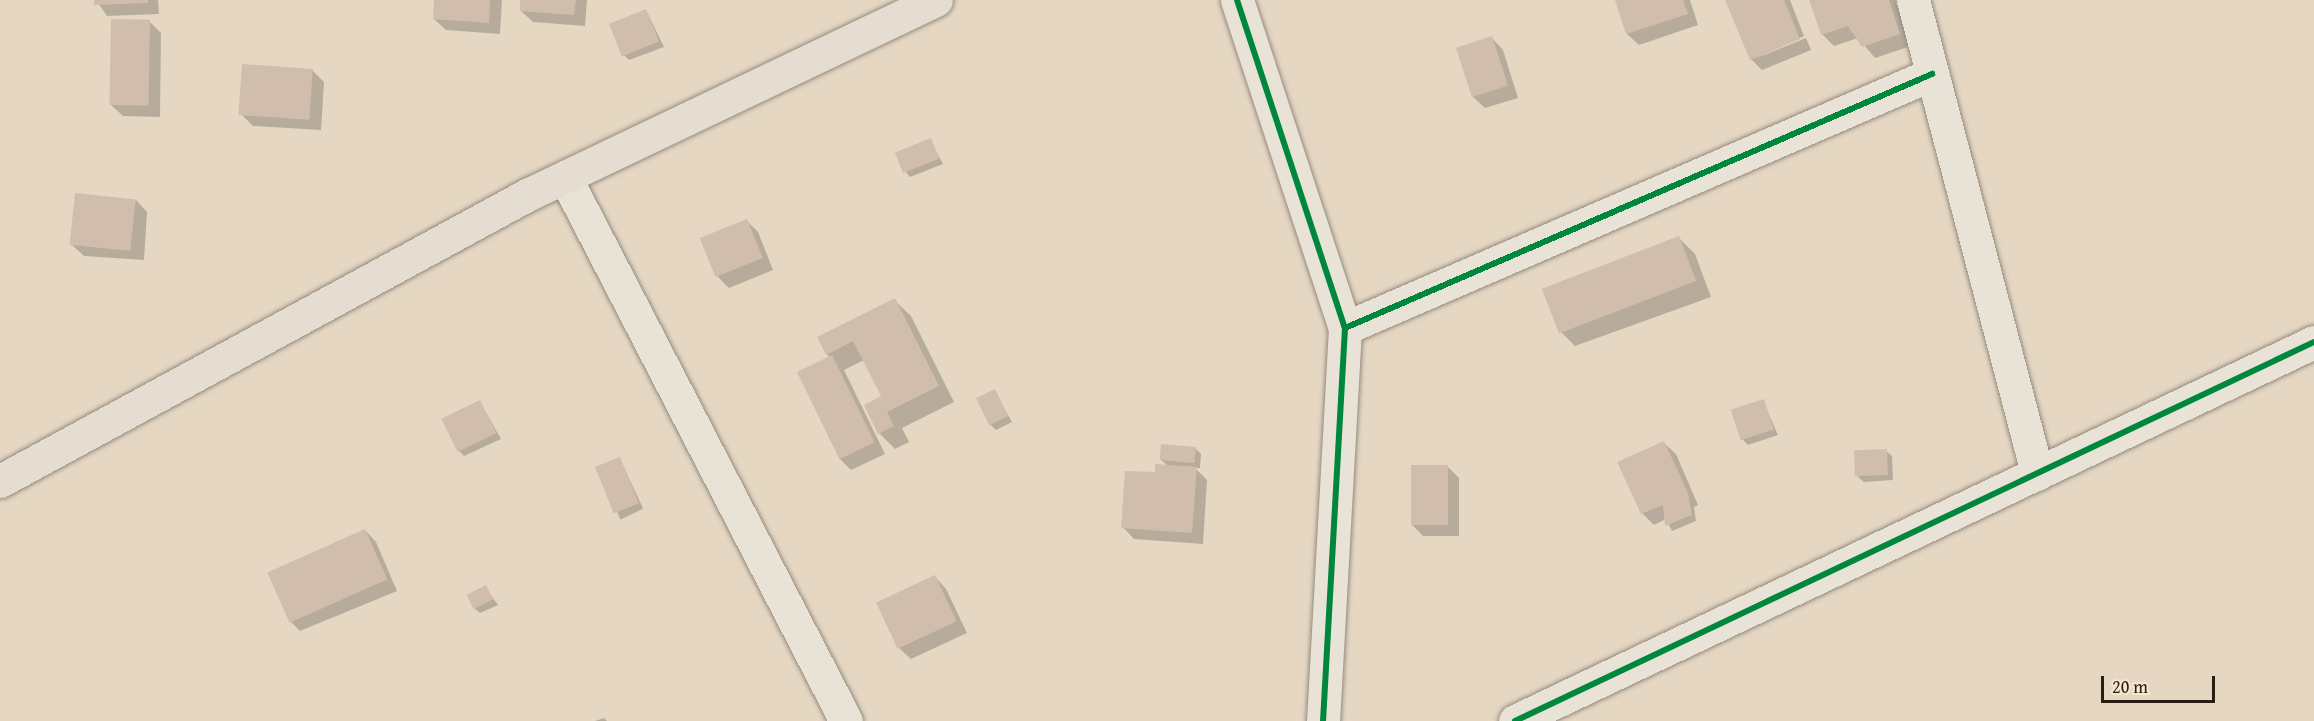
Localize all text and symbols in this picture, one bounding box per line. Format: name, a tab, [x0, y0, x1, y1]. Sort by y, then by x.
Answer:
scale bar	[2104, 664, 2218, 702]
text: 20 m	[2112, 673, 2148, 700]

